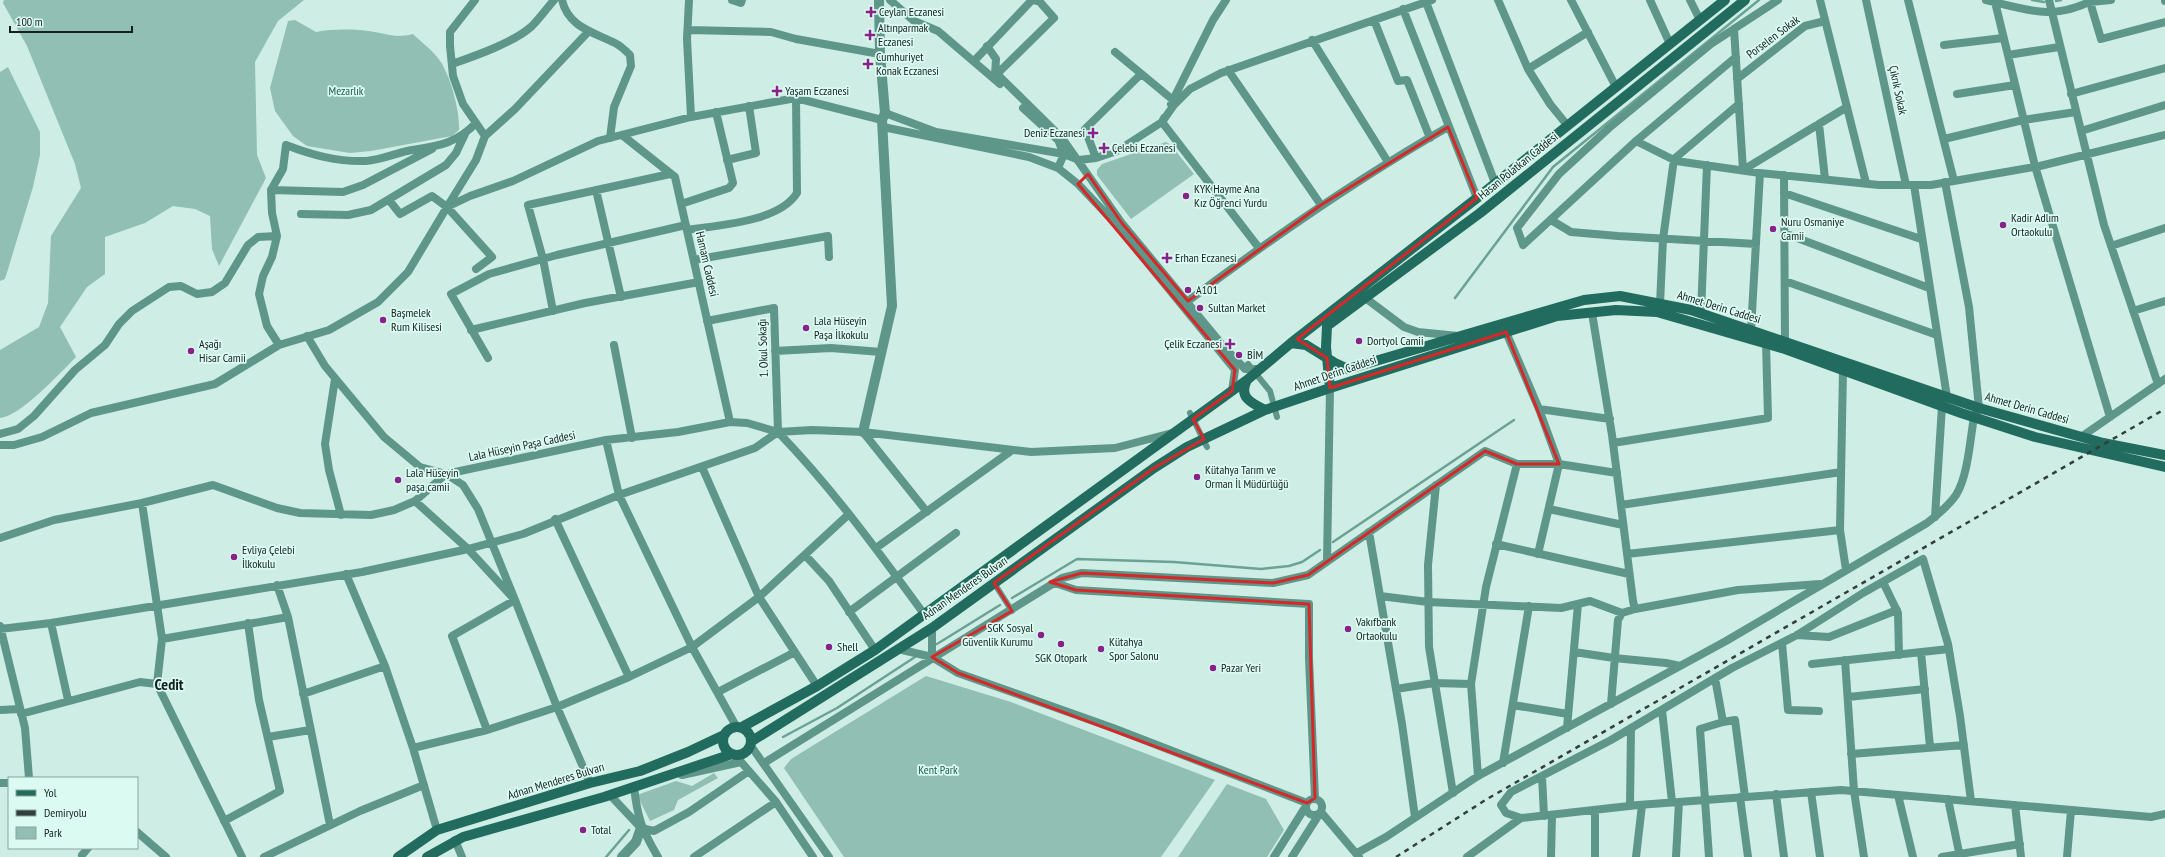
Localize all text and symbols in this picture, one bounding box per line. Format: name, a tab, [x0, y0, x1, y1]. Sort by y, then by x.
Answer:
place label: Ceylan Eczanesi	[879, 4, 944, 19]
marker: Ceylan Eczanesi	[866, 7, 876, 17]
scale bar	[10, 8, 132, 34]
street label: Porselen Sokak	[1743, 12, 1802, 61]
text: 100 m	[16, 14, 43, 29]
place label: Altınparmak Eczanesi	[878, 20, 929, 49]
marker: Altınparmak Eczanesi	[865, 30, 875, 40]
place label: Cumhuriyet Konak Eczanesi	[876, 49, 939, 78]
marker: Cumhuriyet Konak Eczanesi	[863, 59, 873, 69]
street label: Çıkrık Sokak	[1886, 64, 1911, 116]
park label: Mezarlık	[329, 83, 364, 98]
place label: Yaşam Eczanesi	[785, 83, 849, 98]
marker: Yaşam Eczanesi	[772, 86, 782, 96]
place label: Deniz Eczanesi	[1024, 125, 1085, 140]
marker: Deniz Eczanesi	[1088, 128, 1098, 138]
street label: Hasan Polatkan Caddesi	[1475, 129, 1561, 202]
place label: Çelebi Eczanesi	[1112, 140, 1176, 155]
marker: Çelebi Eczanesi	[1099, 143, 1109, 153]
place label: KYK Hayme Ana Kız Öğrenci Yurdu	[1194, 181, 1267, 210]
marker: KYK Hayme Ana Kız Öğrenci Yurdu	[1181, 191, 1191, 201]
place label: Kadir Adlım Ortaokulu	[2011, 210, 2059, 239]
place label: Nuru Osmaniye Camii	[1781, 214, 1844, 243]
marker: Kadir Adlım Ortaokulu	[1998, 220, 2008, 230]
marker: Nuru Osmaniye Camii	[1768, 224, 1778, 234]
street label: Hamam Caddesi	[693, 230, 722, 298]
place label: Erhan Eczanesi	[1175, 250, 1237, 265]
marker: Erhan Eczanesi	[1162, 253, 1172, 263]
place label: A101	[1196, 282, 1218, 297]
marker: A101	[1183, 285, 1193, 295]
street label: Ahmet Derin Caddesi	[1676, 287, 1763, 326]
place label: Sultan Market	[1208, 300, 1266, 315]
marker: Sultan Market	[1195, 303, 1205, 313]
place label: Başmelek Rum Kilisesi	[391, 305, 442, 334]
place label: Lala Hüseyin Paşa İlkokulu	[814, 313, 868, 342]
marker: Başmelek Rum Kilisesi	[378, 315, 388, 325]
street label: 1. Okul Sokağı	[754, 318, 771, 378]
marker: Lala Hüseyin Paşa İlkokulu	[801, 323, 811, 333]
place label: Dortyol Camii	[1367, 333, 1424, 348]
place label: Aşağı Hisar Camii	[199, 336, 246, 365]
place label: Çelik Eczanesi	[1164, 336, 1222, 351]
marker: Dortyol Camii	[1354, 336, 1364, 346]
marker: Çelik Eczanesi	[1225, 339, 1235, 349]
marker: Aşağı Hisar Camii	[186, 346, 196, 356]
place label: BİM	[1247, 347, 1263, 362]
marker: BİM	[1234, 350, 1244, 360]
street label: Ahmet Derin Caddesi	[1291, 351, 1378, 394]
street label: Ahmet Derin Caddesi	[1983, 388, 2071, 427]
street label: Lala Hüseyin Paşa Caddesi	[467, 427, 577, 464]
place label: Kütahya Tarım ve Orman İl Müdürlüğü	[1205, 462, 1288, 491]
place label: Lala Hüseyin paşa camii	[406, 465, 459, 494]
marker: Kütahya Tarım ve Orman İl Müdürlüğü	[1192, 472, 1202, 482]
marker: Lala Hüseyin paşa camii	[393, 475, 403, 485]
place label: Evliya Çelebi İlkokulu	[242, 542, 295, 571]
marker: Evliya Çelebi İlkokulu	[229, 552, 239, 562]
street label: Adnan Menderes Bulvarı	[919, 553, 1010, 623]
place label: Vakıfbank Ortaokulu	[1355, 614, 1397, 643]
place label: SGK Sosyal Güvenlik Kurumu	[962, 620, 1033, 649]
marker: Vakıfbank Ortaokulu	[1343, 624, 1353, 634]
marker: SGK Sosyal Güvenlik Kurumu	[1036, 630, 1046, 640]
place label: Kütahya Spor Salonu	[1109, 634, 1159, 663]
place label: Shell	[837, 639, 858, 654]
marker: SGK Otopark	[1056, 639, 1066, 649]
marker: Shell	[824, 642, 834, 652]
marker: Kütahya Spor Salonu	[1096, 644, 1106, 654]
place label: SGK Otopark	[1035, 650, 1087, 665]
place label: Pazar Yeri	[1221, 660, 1261, 675]
marker: Pazar Yeri	[1208, 663, 1218, 673]
district label: Cedit	[154, 674, 184, 694]
street label: Adnan Menderes Bulvarı	[506, 759, 606, 802]
park label: Kent Park	[918, 762, 958, 777]
legend	[8, 777, 138, 849]
text: Yol	[44, 785, 57, 800]
text: Demiryolu	[44, 805, 87, 820]
place label: Total	[591, 822, 611, 837]
text: Park	[44, 825, 62, 840]
marker: Total	[578, 825, 588, 835]

